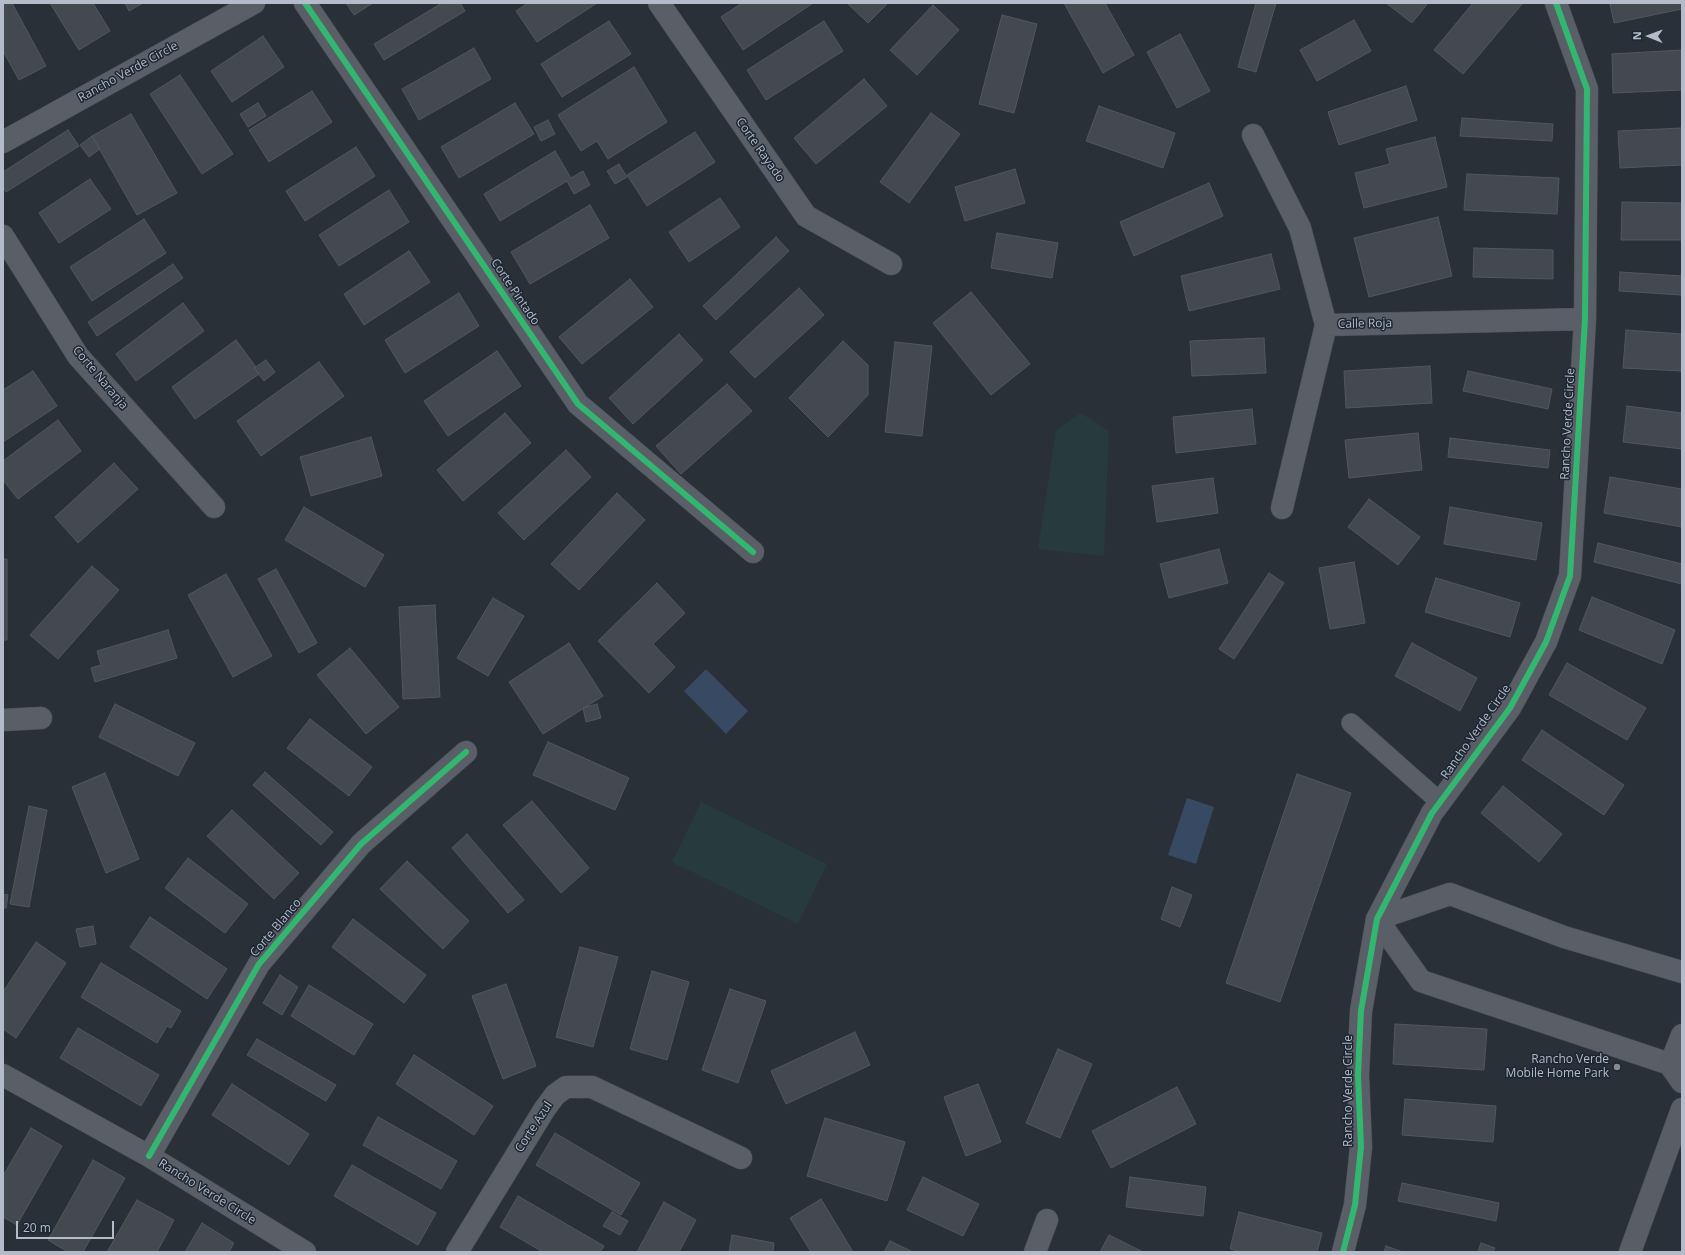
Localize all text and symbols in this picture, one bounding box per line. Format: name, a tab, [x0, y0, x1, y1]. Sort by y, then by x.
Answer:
north arrow	[1629, 16, 1669, 56]
text: N	[1629, 31, 1644, 40]
street label: Rancho Verde Circle	[76, 39, 180, 105]
street label: Corte Rayado	[733, 115, 787, 185]
street label: Corte Pintado	[488, 256, 542, 328]
street label: Calle Roja	[1338, 316, 1392, 332]
street label: Corte Naranja	[69, 343, 131, 413]
street label: Rancho Verde Circle	[1558, 368, 1578, 480]
street label: Rancho Verde Circle	[1438, 682, 1514, 782]
street label: Corte Blanco	[247, 896, 305, 960]
street label: Rancho Verde Circle	[1342, 1035, 1356, 1147]
place label: Rancho Verde Mobile Home Park	[1506, 1053, 1609, 1081]
marker: Rancho Verde Mobile Home Park	[1612, 1062, 1622, 1072]
street label: Corte Azul	[512, 1099, 556, 1155]
street label: Rancho Verde Circle	[156, 1156, 258, 1228]
scale bar	[18, 1213, 116, 1239]
text: 20 m	[23, 1219, 51, 1236]

